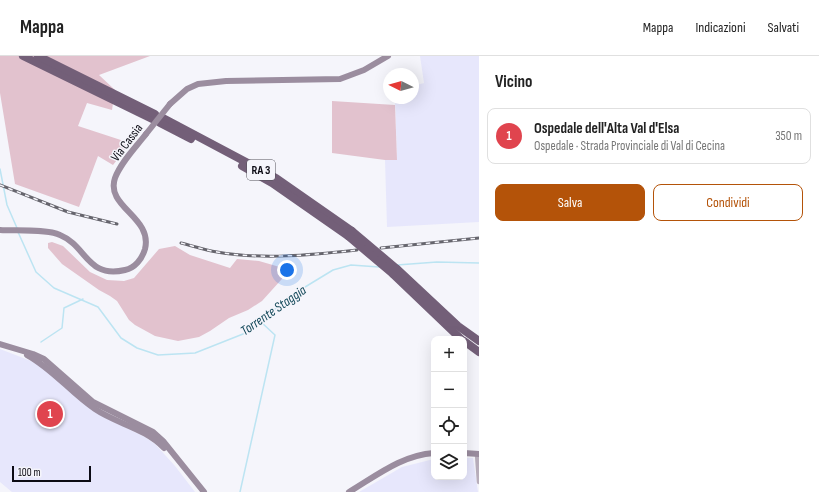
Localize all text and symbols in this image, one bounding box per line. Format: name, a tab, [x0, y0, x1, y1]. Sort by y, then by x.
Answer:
text: Mappa	[20, 16, 64, 39]
text: Mappa	[643, 19, 673, 36]
text: Indicazioni	[695, 19, 746, 36]
text: Salvati	[768, 19, 799, 36]
north arrow	[383, 68, 419, 104]
text: Vicino	[495, 72, 532, 92]
text: Ospedale dell'Alta Val d'Elsa	[534, 119, 679, 138]
street label: Via Cassia	[107, 121, 146, 165]
text: 1	[506, 128, 512, 144]
text: 350 m	[775, 128, 802, 144]
text: Ospedale · Strada Provinciale di Val di Cecina	[534, 138, 725, 154]
road number: RA 3	[247, 160, 275, 180]
button: Salva	[495, 184, 645, 221]
button: Condividi	[653, 184, 803, 221]
your location	[277, 260, 297, 280]
water label: Torrente Staggia	[237, 281, 310, 339]
map controls	[431, 336, 467, 480]
button: +	[431, 336, 467, 372]
button: −	[431, 372, 467, 408]
pin: 1	[37, 399, 63, 429]
button: locate	[431, 408, 467, 444]
button: layers	[431, 444, 467, 480]
scale bar	[12, 464, 91, 483]
text: 100 m	[18, 466, 40, 479]

